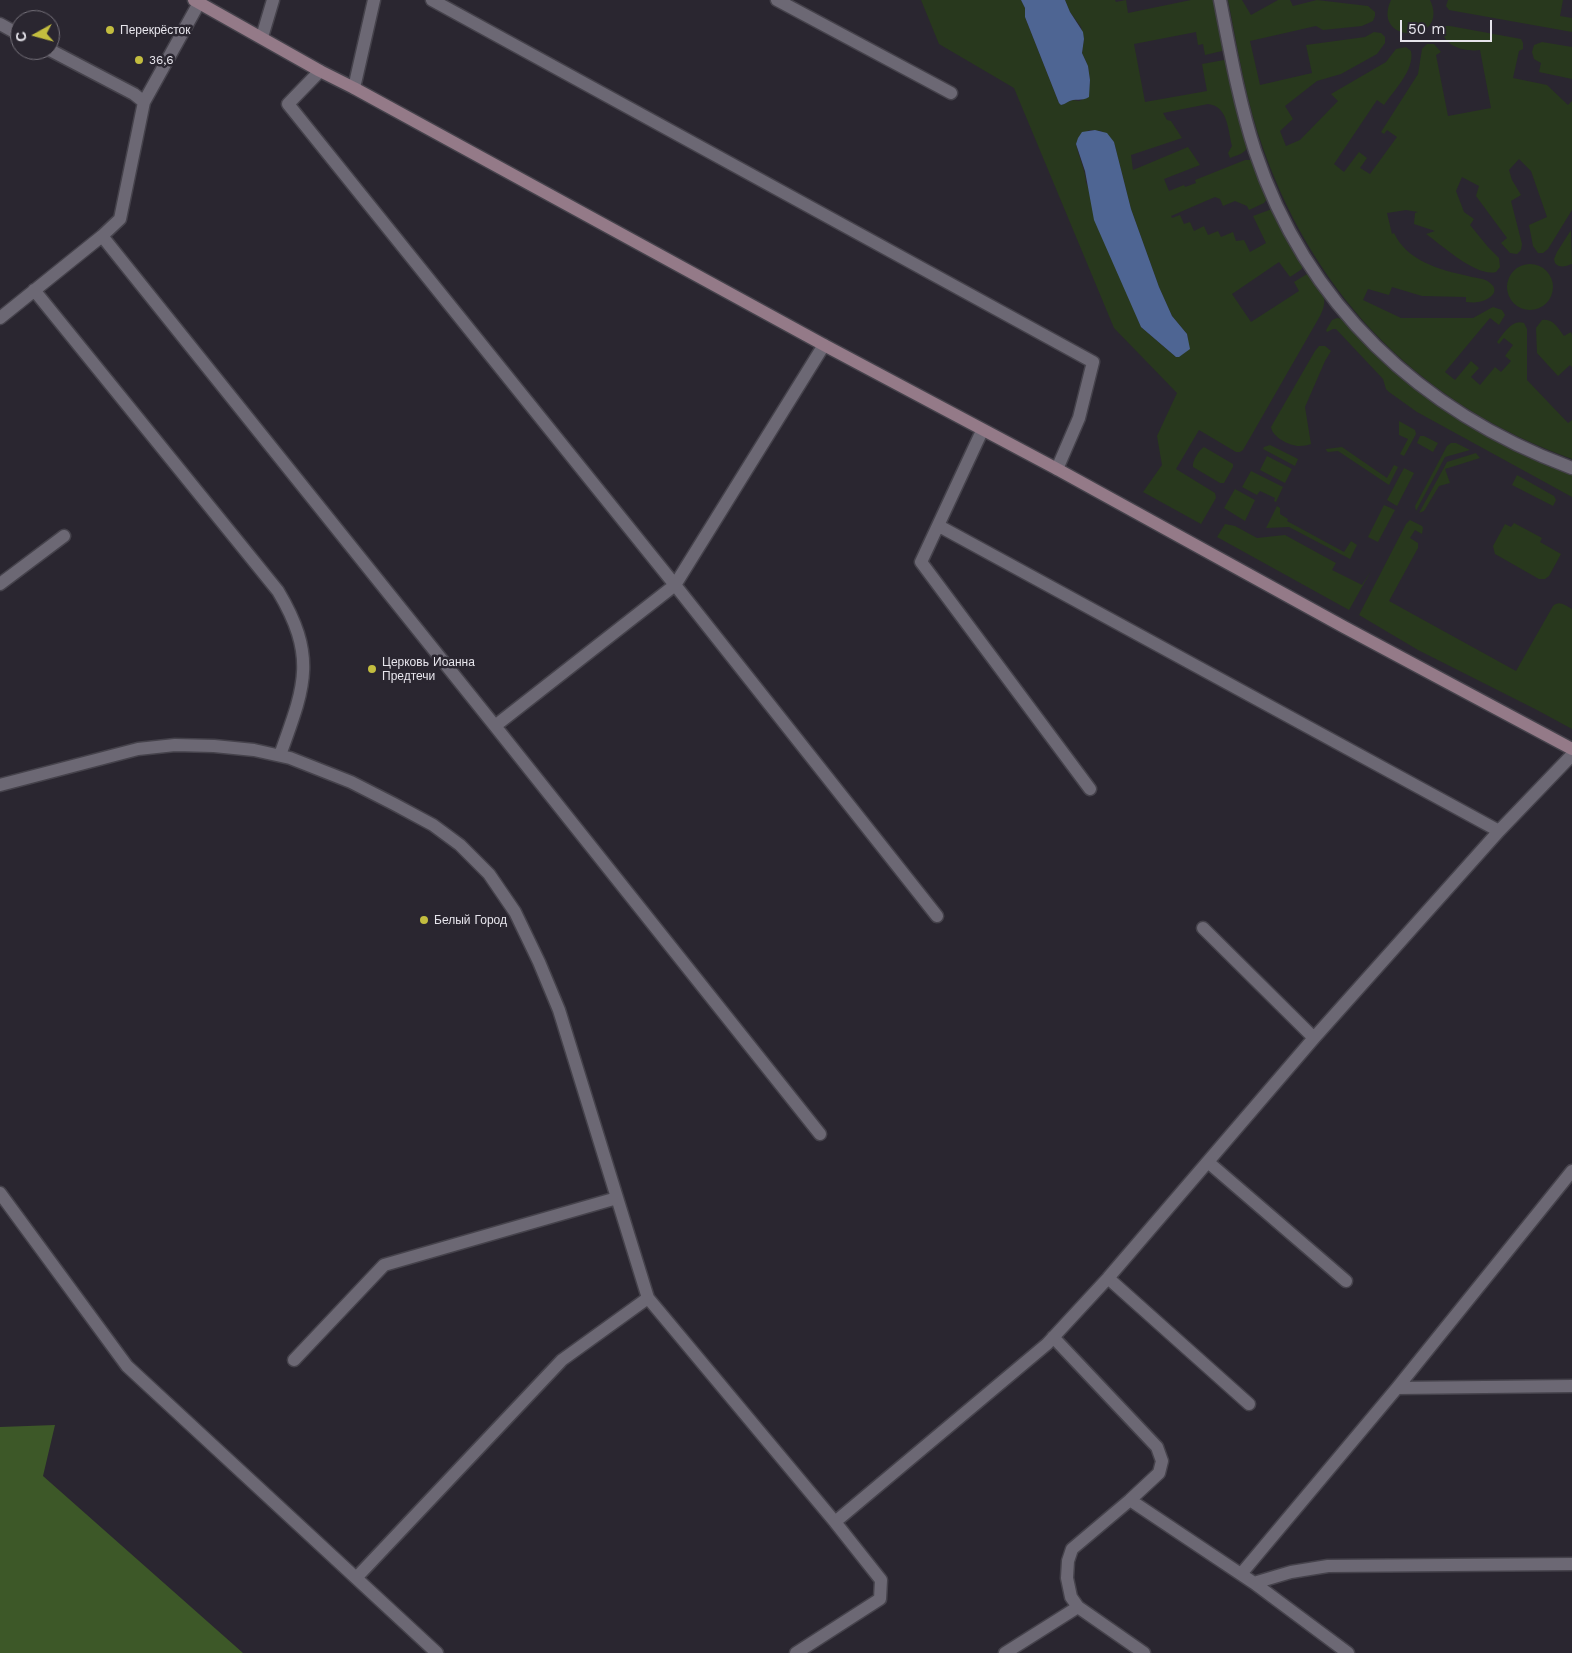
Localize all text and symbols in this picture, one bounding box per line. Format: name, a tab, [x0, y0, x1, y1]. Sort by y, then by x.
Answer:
north arrow	[10, 10, 60, 60]
scale bar	[1402, 10, 1494, 42]
text: 50 m	[1408, 20, 1445, 38]
place label: Перекрёсток	[120, 23, 191, 37]
marker: Перекрёсток	[104, 24, 116, 36]
text: С	[13, 31, 30, 43]
place label: 36,6	[149, 53, 174, 67]
marker: 36,6	[133, 54, 145, 66]
place label: Церковь Иоанна Предтечи	[382, 655, 475, 683]
marker: Церковь Иоанна Предтечи	[366, 663, 378, 675]
place label: Белый Город	[434, 913, 507, 927]
marker: Белый Город	[418, 914, 430, 926]

